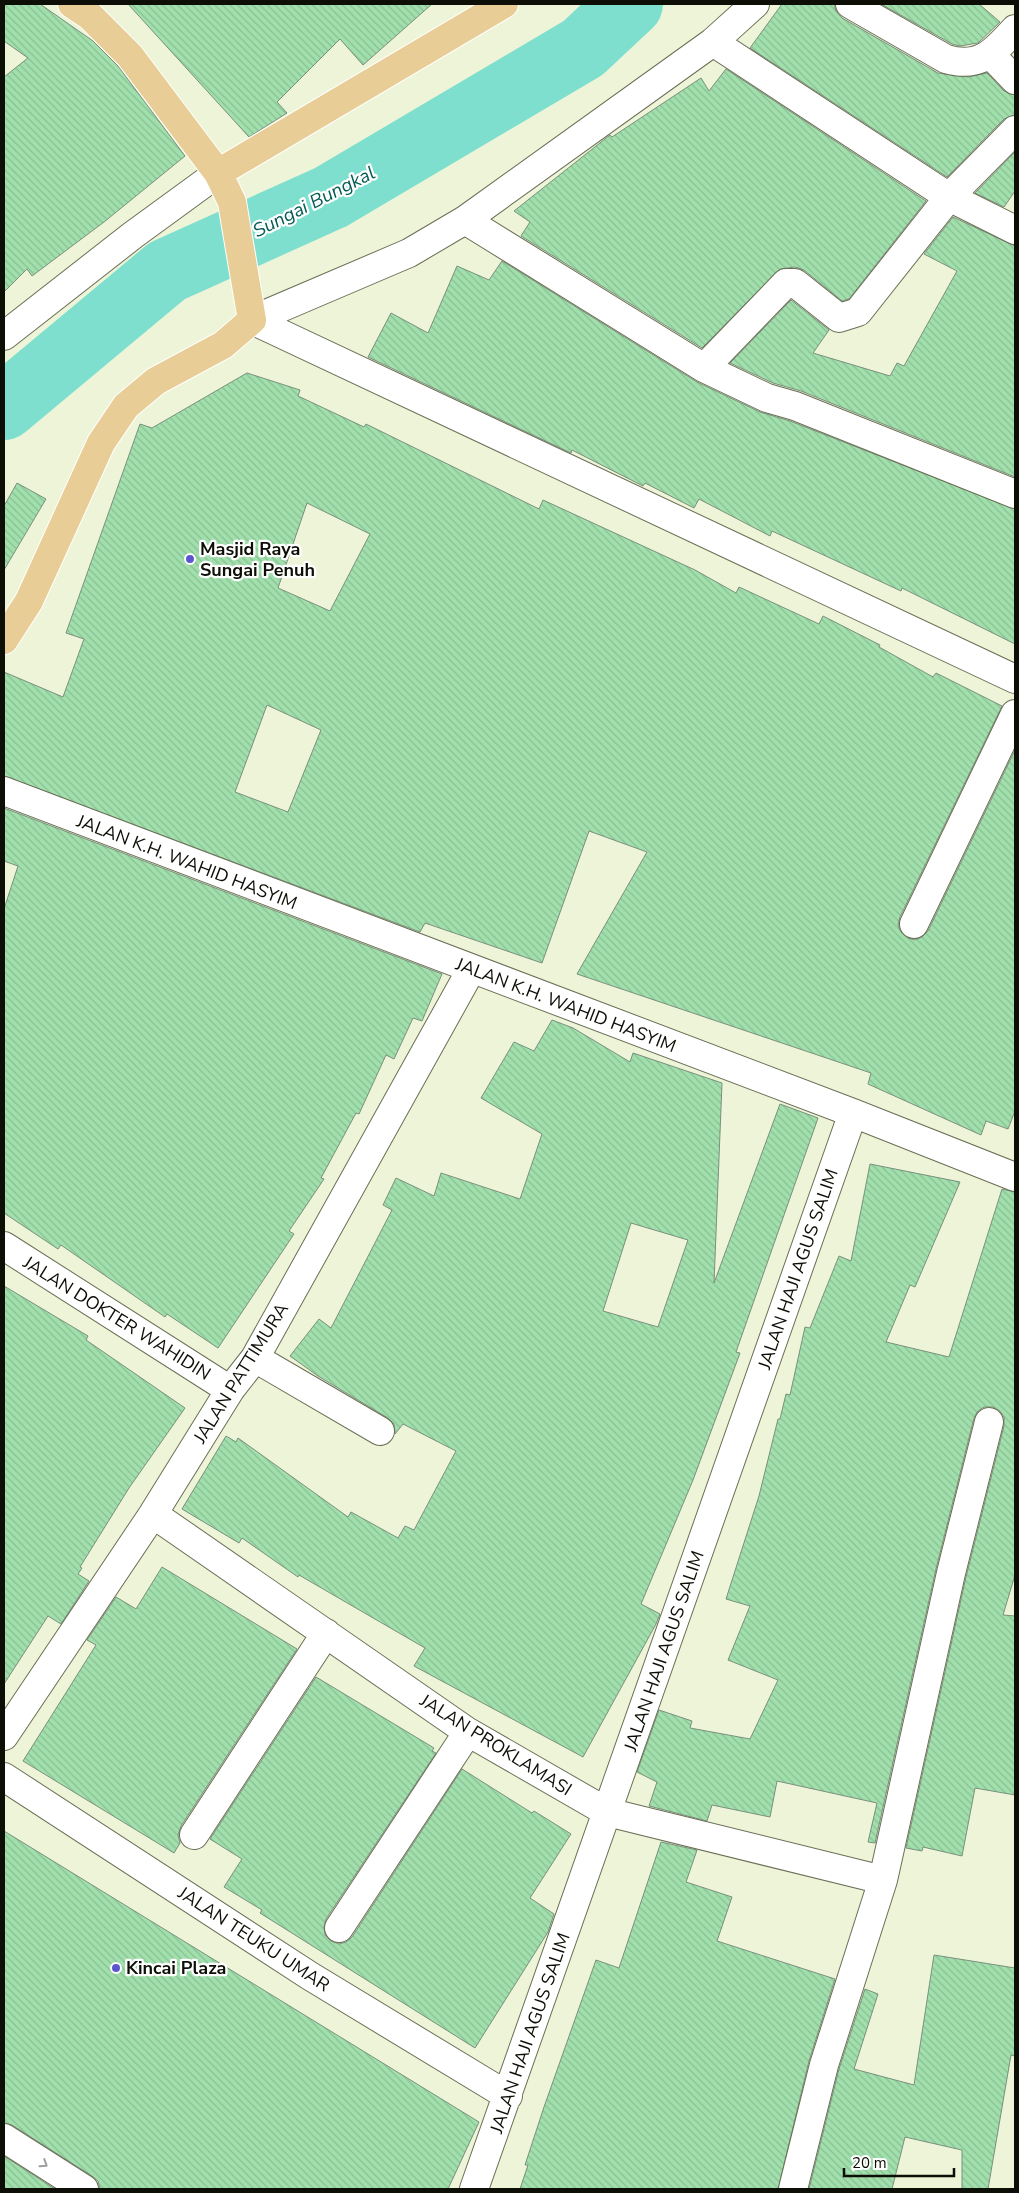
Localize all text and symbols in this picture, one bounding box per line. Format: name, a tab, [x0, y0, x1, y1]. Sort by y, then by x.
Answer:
water label: Sungai Bungkal	[248, 160, 380, 244]
place label: Masjid Raya Sungai Penuh	[200, 537, 315, 582]
marker: Masjid Raya Sungai Penuh	[184, 553, 196, 565]
street label: JALAN K.H. WAHID HASYIM	[72, 808, 301, 915]
street label: JALAN K.H. WAHID HASYIM	[451, 951, 680, 1058]
street label: JALAN HAJI AGUS SALIM	[752, 1166, 844, 1373]
street label: JALAN DOKTER WAHIDIN	[18, 1250, 215, 1386]
street label: JALAN PATTIMURA	[188, 1298, 294, 1449]
street label: JALAN HAJI AGUS SALIM	[618, 1548, 710, 1755]
street label: JALAN PROKLAMASI	[415, 1688, 576, 1801]
street label: JALAN TEUKU UMAR	[173, 1880, 334, 1997]
street label: JALAN HAJI AGUS SALIM	[484, 1930, 576, 2137]
place label: Kincai Plaza	[126, 1956, 226, 1980]
marker: Kincai Plaza	[110, 1962, 122, 1974]
scale bar	[844, 2146, 954, 2178]
text: 20 m	[852, 2153, 887, 2173]
one-way arrow	[38, 2157, 47, 2167]

